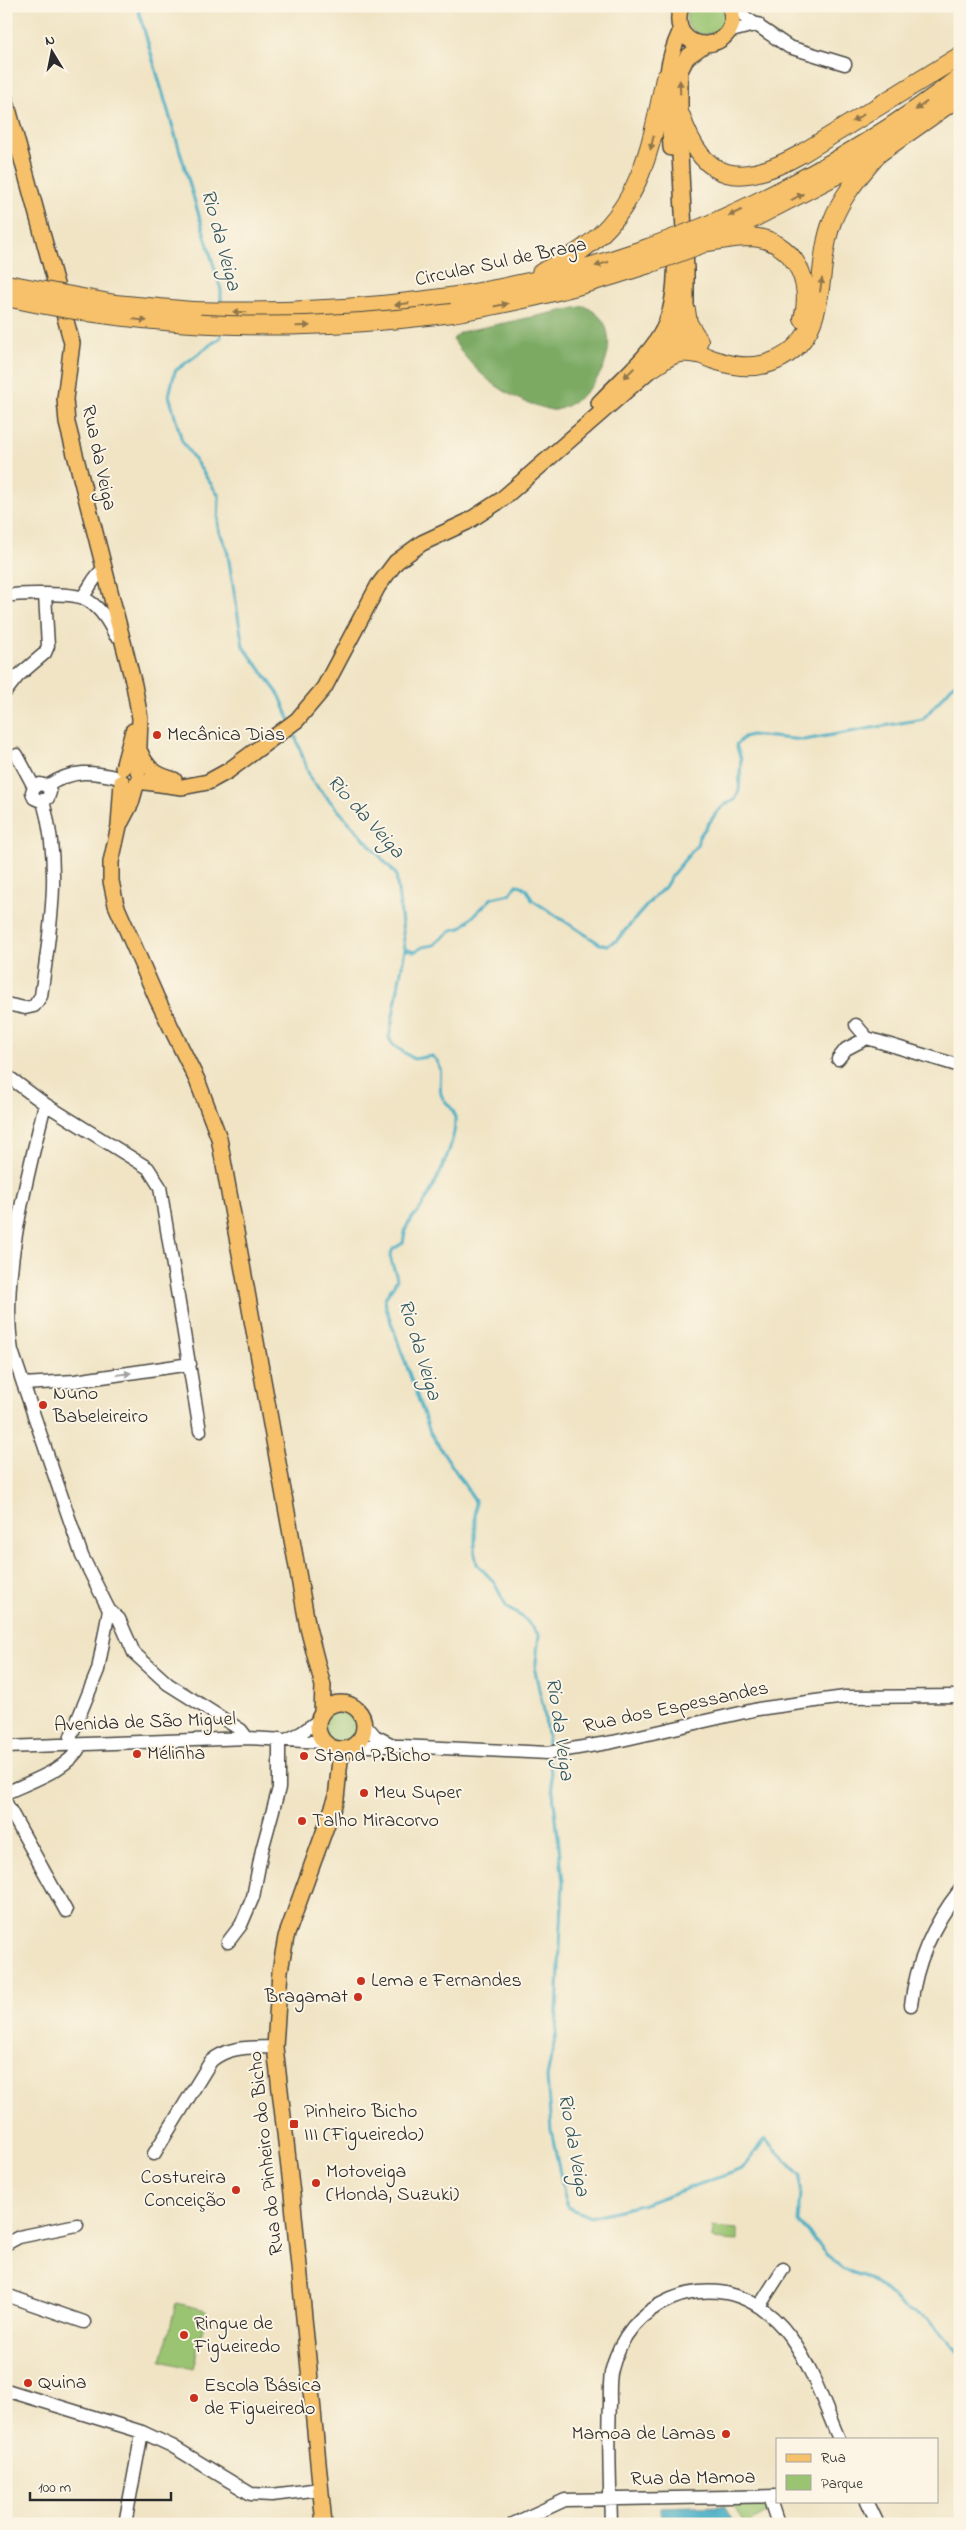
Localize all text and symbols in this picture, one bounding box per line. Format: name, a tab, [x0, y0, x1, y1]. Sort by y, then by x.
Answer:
north arrow	[28, 28, 78, 78]
text: N	[44, 30, 56, 52]
one-way arrow	[676, 78, 684, 94]
one-way arrow	[914, 101, 928, 111]
one-way arrow	[852, 114, 865, 123]
one-way arrow	[648, 136, 656, 151]
water label: Rio da Veiga	[191, 186, 248, 295]
one-way arrow	[791, 192, 804, 201]
one-way arrow	[728, 210, 742, 218]
street label: Circular Sul de Braga	[413, 231, 590, 296]
one-way arrow	[595, 260, 610, 268]
one-way arrow	[817, 277, 825, 293]
one-way arrow	[394, 300, 410, 308]
one-way arrow	[493, 301, 508, 309]
one-way arrow	[232, 308, 248, 316]
one-way arrow	[133, 316, 149, 324]
one-way arrow	[295, 322, 311, 330]
one-way arrow	[623, 367, 635, 379]
street label: Rua da Veiga	[72, 403, 123, 514]
place label: Mecânica Dias	[167, 721, 285, 750]
marker: Mecânica Dias	[151, 729, 163, 741]
water label: Rio da Veiga	[318, 768, 411, 867]
water label: Rio da Veiga	[389, 1296, 449, 1405]
one-way arrow	[116, 1370, 132, 1378]
place label: Nuno Babeleireiro	[52, 1380, 148, 1432]
marker: Nuno Babeleireiro	[37, 1399, 49, 1411]
street label: Rua dos Espessandes	[581, 1674, 771, 1742]
water label: Rio da Veiga	[536, 1676, 581, 1783]
street label: Avenida de São Miguel	[53, 1705, 237, 1742]
place label: Mélinha	[147, 1740, 205, 1769]
place label: Stand P.Bicho	[314, 1742, 431, 1771]
marker: Mélinha	[131, 1748, 143, 1760]
marker: Stand P.Bicho	[298, 1750, 310, 1762]
place label: Meu Super	[374, 1779, 463, 1808]
marker: Meu Super	[358, 1787, 370, 1799]
place label: Talho Miracorvo	[312, 1807, 439, 1836]
marker: Talho Miracorvo	[296, 1815, 308, 1827]
place label: Lema e Fernandes	[371, 1967, 522, 1996]
marker: Lema e Fernandes	[355, 1975, 367, 1987]
place label: Bragamat	[264, 1983, 348, 2013]
marker: Bragamat	[352, 1991, 364, 2003]
street label: Rua do Pinheiro do Bicho	[242, 2050, 292, 2256]
water label: Rio da Veiga	[548, 2091, 597, 2200]
place label: Pinheiro Bicho III (Figueiredo)	[304, 2098, 424, 2151]
marker: Pinheiro Bicho III (Figueiredo)	[288, 2118, 300, 2130]
place label: Motoveiga (Honda, Suzuki)	[326, 2158, 459, 2210]
place label: Costureira Conceição	[141, 2164, 226, 2216]
marker: Motoveiga (Honda, Suzuki)	[310, 2177, 322, 2189]
marker: Costureira Conceição	[230, 2184, 242, 2196]
place label: Ringue de Figueiredo	[193, 2310, 280, 2363]
marker: Ringue de Figueiredo	[178, 2329, 190, 2341]
place label: Quina	[38, 2369, 87, 2398]
place label: Escola Básica de Figueiredo	[204, 2372, 321, 2425]
marker: Quina	[22, 2377, 34, 2389]
marker: Escola Básica de Figueiredo	[188, 2392, 200, 2404]
place label: Mamoa de Lamas	[571, 2420, 716, 2449]
marker: Mamoa de Lamas	[720, 2428, 732, 2440]
legend	[776, 2438, 938, 2502]
text: Rua	[821, 2447, 846, 2469]
street label: Rua da Mamoa	[630, 2463, 756, 2495]
scale bar	[30, 2470, 171, 2502]
text: Parque	[821, 2473, 863, 2495]
text: 100 m	[38, 2477, 71, 2499]

